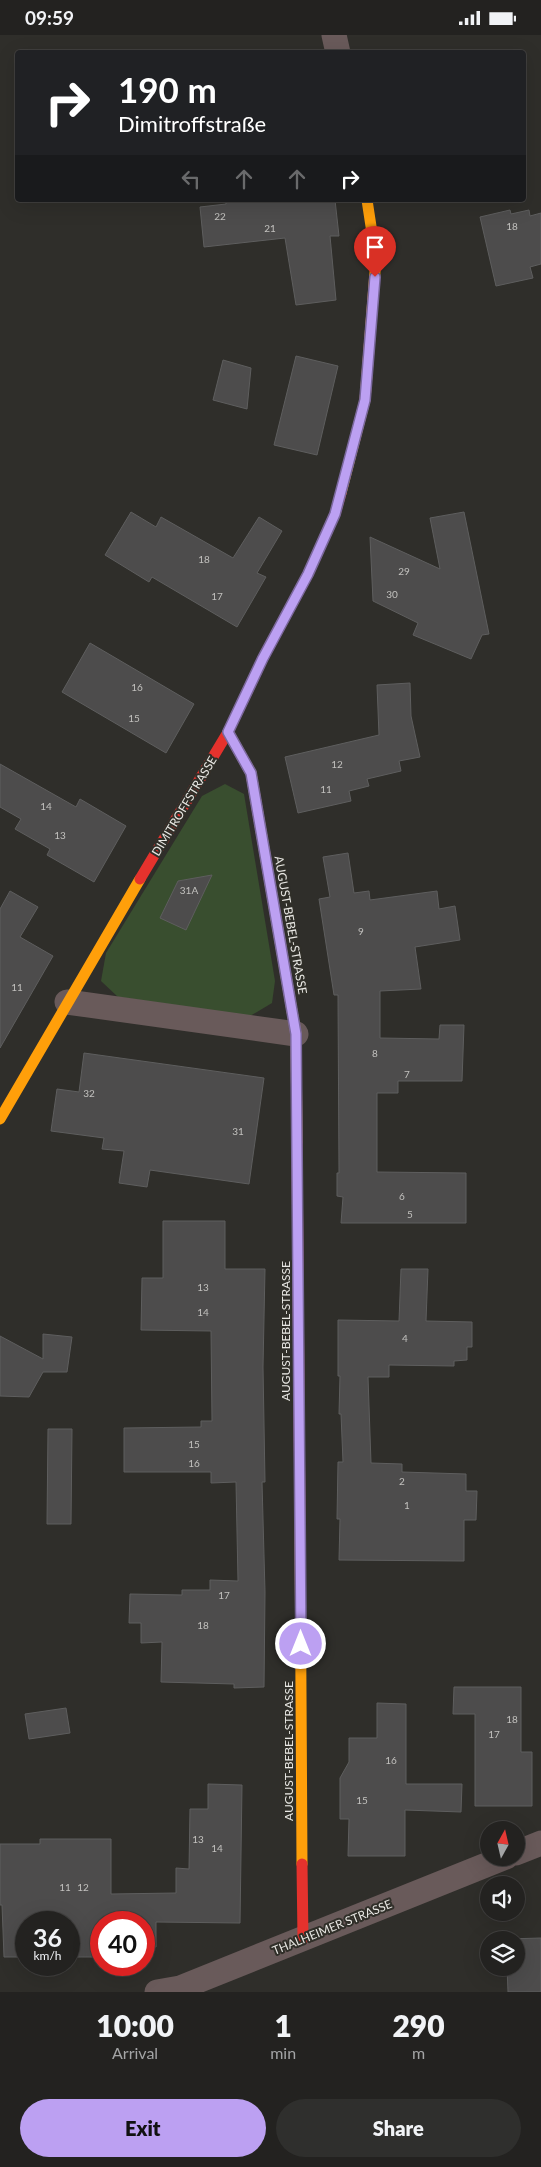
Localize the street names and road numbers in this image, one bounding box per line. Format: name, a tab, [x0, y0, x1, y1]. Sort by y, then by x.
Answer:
street label: DIMITROFFSTRASSE	[148, 753, 220, 859]
street label: AUGUST-BEBEL-STRASSE	[271, 855, 311, 995]
street label: AUGUST-BEBEL-STRASSE	[278, 1261, 293, 1401]
street label: AUGUST-BEBEL-STRASSE	[281, 1681, 296, 1821]
street label: THALHEIMER STRASSE	[270, 1896, 394, 1958]

